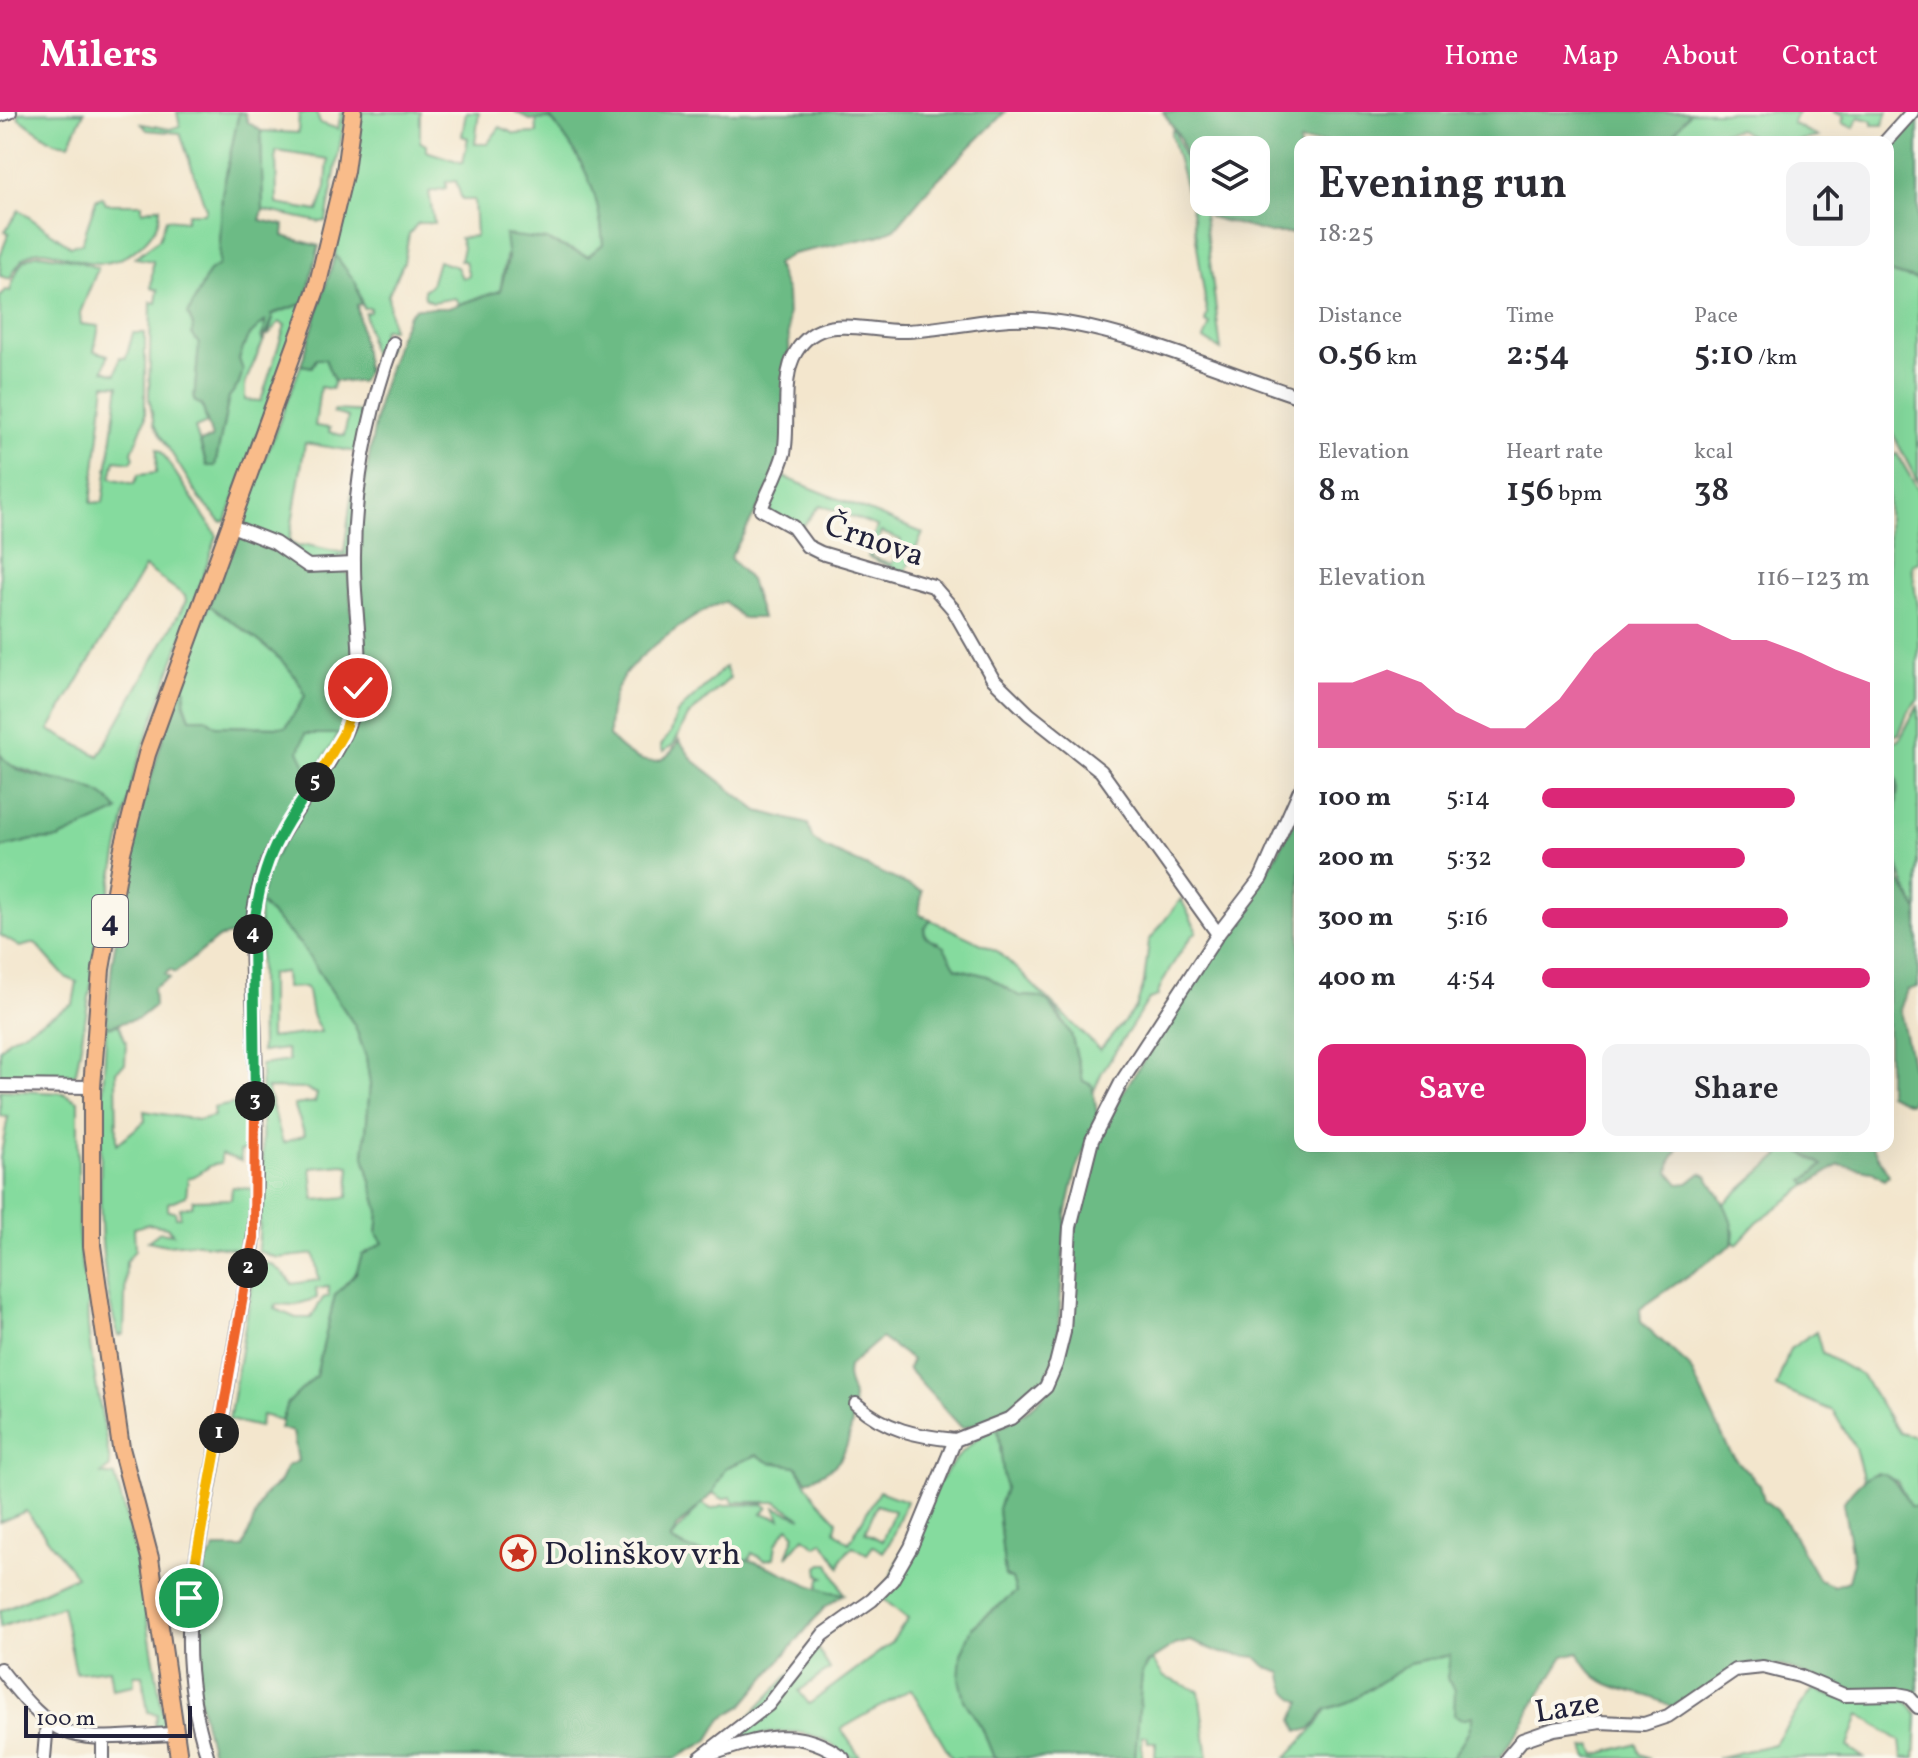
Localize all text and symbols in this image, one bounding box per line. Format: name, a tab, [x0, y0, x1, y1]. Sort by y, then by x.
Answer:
text: Milers	[40, 30, 158, 83]
text: Home	[1444, 37, 1518, 76]
text: Map	[1562, 37, 1618, 76]
text: About	[1662, 37, 1738, 76]
text: Contact	[1782, 37, 1878, 76]
map controls	[1190, 136, 1270, 216]
button: layers	[1190, 136, 1270, 216]
text: Evening run	[1318, 155, 1567, 216]
button: share	[1786, 162, 1870, 246]
text: 18:25	[1318, 216, 1374, 252]
text: Distance	[1318, 301, 1402, 332]
text: Time	[1506, 301, 1554, 332]
text: Pace	[1694, 301, 1738, 332]
text: 0.56	[1318, 332, 1382, 379]
text: 2:54	[1506, 332, 1570, 379]
text: 5:10	[1694, 332, 1754, 379]
text: km	[1382, 343, 1418, 374]
text: /km	[1754, 343, 1797, 374]
text: Elevation	[1318, 437, 1409, 468]
text: Heart rate	[1506, 437, 1603, 468]
text: kcal	[1694, 437, 1733, 468]
text: 8	[1318, 468, 1336, 515]
text: 156	[1506, 468, 1554, 515]
text: 38	[1694, 468, 1729, 515]
text: m	[1336, 479, 1360, 510]
text: bpm	[1554, 479, 1602, 510]
street label: Črnova	[818, 504, 930, 579]
text: Elevation	[1318, 560, 1426, 596]
text: 116–123 m	[1756, 560, 1870, 596]
pin	[324, 654, 392, 722]
icon: check	[336, 666, 380, 710]
pin: 5	[295, 762, 335, 802]
text: 5	[310, 766, 320, 797]
text: 100 m	[1318, 780, 1391, 816]
text: 5:14	[1446, 780, 1490, 816]
text: 200 m	[1318, 840, 1394, 876]
text: 5:32	[1446, 840, 1492, 876]
road number: 4	[92, 895, 128, 947]
text: 300 m	[1318, 900, 1394, 936]
text: 5:16	[1446, 900, 1488, 936]
pin: 4	[233, 914, 273, 954]
text: 4	[246, 918, 260, 949]
text: 400 m	[1318, 960, 1396, 996]
text: 4:54	[1446, 960, 1496, 996]
button: Save	[1318, 1044, 1586, 1136]
button: Share	[1602, 1044, 1870, 1136]
pin: 3	[235, 1081, 275, 1121]
text: 3	[249, 1085, 261, 1116]
pin: 2	[228, 1248, 268, 1288]
text: 2	[242, 1252, 254, 1283]
pin: 1	[199, 1413, 239, 1453]
text: 1	[215, 1417, 223, 1448]
place icon: Dolinškov vrh	[499, 1534, 537, 1572]
place label: Dolinškov vrh	[544, 1534, 740, 1578]
pin	[155, 1564, 223, 1632]
icon: arrive	[167, 1576, 211, 1620]
street label: Laze	[1532, 1682, 1603, 1736]
scale bar	[24, 1702, 192, 1738]
text: 100 m	[36, 1704, 95, 1735]

